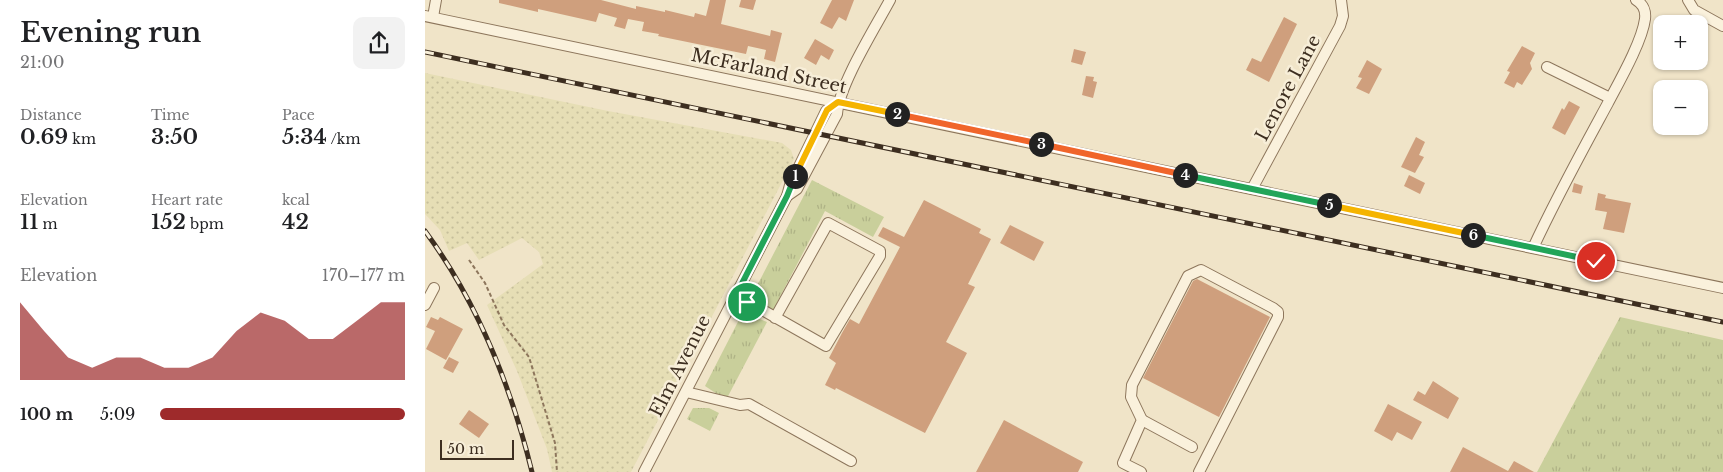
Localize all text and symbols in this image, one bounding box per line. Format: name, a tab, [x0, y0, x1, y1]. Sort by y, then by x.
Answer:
text: Evening run	[20, 15, 201, 50]
map controls	[1653, 15, 1708, 135]
button: +	[1653, 15, 1708, 70]
button: share	[353, 17, 405, 69]
street label: Lenore Lane	[1251, 31, 1325, 145]
street label: McFarland Street	[689, 44, 849, 98]
text: 21:00	[20, 52, 64, 72]
button: −	[1653, 80, 1708, 135]
pin: 2	[885, 102, 909, 126]
text: 2	[893, 105, 902, 123]
text: Distance	[20, 106, 82, 124]
text: Time	[151, 106, 190, 124]
text: Pace	[282, 106, 315, 124]
text: 0.69	[20, 124, 68, 150]
text: 3:50	[151, 124, 198, 150]
text: 5:34	[282, 124, 327, 150]
text: km	[68, 130, 96, 148]
text: /km	[327, 130, 360, 148]
pin: 3	[1029, 132, 1053, 156]
text: 3	[1037, 135, 1046, 153]
pin: 4	[1173, 162, 1197, 188]
pin: 1	[783, 164, 807, 188]
text: 4	[1181, 166, 1190, 184]
text: 1	[792, 167, 799, 185]
text: Elevation	[20, 191, 88, 209]
text: Heart rate	[151, 191, 223, 209]
text: kcal	[282, 191, 310, 209]
pin: 5	[1317, 192, 1341, 218]
text: 5	[1325, 196, 1334, 214]
text: 11	[20, 209, 38, 235]
text: 152	[151, 209, 186, 235]
text: 42	[282, 209, 309, 235]
text: m	[38, 215, 58, 233]
text: bpm	[186, 215, 224, 233]
pin: 6	[1461, 222, 1485, 248]
text: 6	[1469, 226, 1478, 244]
pin	[1575, 240, 1617, 282]
icon: check	[1582, 247, 1610, 275]
text: Elevation	[20, 265, 97, 285]
text: 170–177 m	[322, 265, 405, 285]
pin	[726, 281, 768, 323]
icon: arrive	[733, 288, 761, 316]
street label: Elm Avenue	[645, 311, 715, 421]
text: 100 m	[20, 404, 73, 424]
text: 5:09	[100, 404, 135, 424]
scale bar	[440, 437, 514, 460]
text: 50 m	[447, 440, 484, 458]

